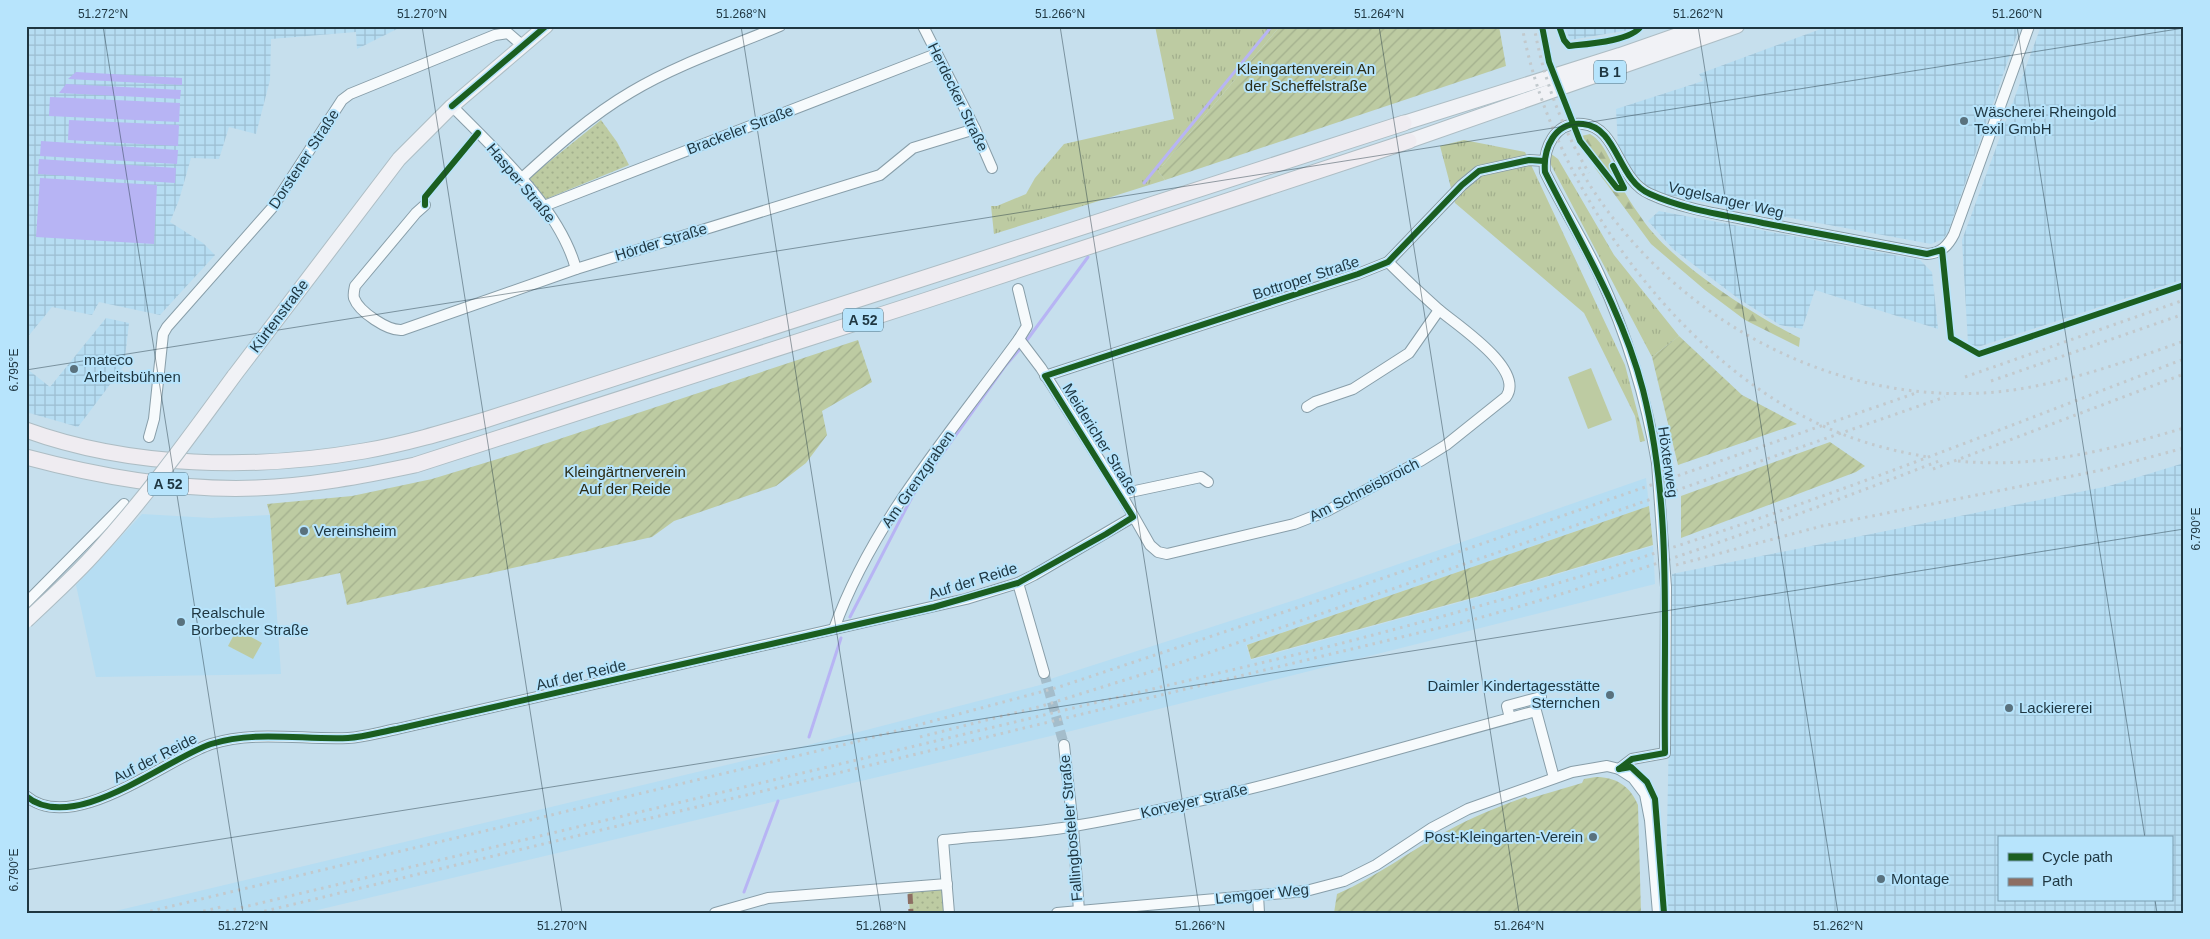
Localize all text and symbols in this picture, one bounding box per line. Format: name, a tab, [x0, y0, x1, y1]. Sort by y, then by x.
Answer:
text: 51.272°N	[78, 7, 128, 21]
text: 51.270°N	[397, 7, 447, 21]
text: 51.268°N	[716, 7, 766, 21]
text: 51.266°N	[1035, 7, 1085, 21]
text: 51.264°N	[1354, 7, 1404, 21]
text: 51.262°N	[1673, 7, 1723, 21]
text: 51.260°N	[1992, 7, 2042, 21]
street label: Herdecker Straße	[925, 40, 992, 154]
park label: Kleingartenverein An der Scheffelstraße	[1237, 60, 1375, 94]
road number: B 1	[1594, 61, 1626, 84]
street label: Brackeler Straße	[684, 101, 795, 158]
place label: Wäscherei Rheingold Texil GmbH	[1974, 103, 2117, 137]
street label: Dorstener Straße	[265, 106, 342, 212]
marker: Wäscherei Rheingold Texil GmbH	[1958, 115, 1970, 127]
street label: Hasper Straße	[484, 140, 559, 226]
street label: Vogelsanger Weg	[1667, 178, 1786, 221]
street label: Hörder Straße	[613, 219, 709, 264]
street label: Bottroper Straße	[1250, 252, 1361, 303]
street label: Kürtenstraße	[246, 276, 311, 355]
road number: A 52	[843, 308, 883, 332]
text: 6.795°E	[7, 349, 21, 391]
place label: mateco Arbeitsbühnen	[84, 351, 181, 385]
marker: mateco Arbeitsbühnen	[68, 363, 80, 375]
street label: Meidericher Straße	[1059, 380, 1141, 497]
street label: Höxterweg	[1655, 425, 1682, 499]
street label: Am Grenzgraben	[878, 427, 957, 530]
street label: Am Schneisbroich	[1306, 455, 1421, 525]
park label: Kleingärtnerverein Auf der Reide	[564, 463, 686, 497]
road number: A 52	[148, 472, 188, 496]
text: 6.790°E	[2189, 508, 2203, 550]
place label: Vereinsheim	[314, 522, 397, 539]
marker: Vereinsheim	[298, 525, 310, 537]
street label: Auf der Reide	[927, 559, 1019, 602]
place label: Realschule Borbecker Straße	[191, 604, 309, 638]
marker: Realschule Borbecker Straße	[175, 616, 187, 628]
street label: Auf der Reide	[534, 656, 627, 693]
place label: Daimler Kindertagesstätte Sternchen	[1427, 677, 1600, 711]
marker: Daimler Kindertagesstätte Sternchen	[1604, 689, 1616, 701]
place label: Lackiererei	[2019, 699, 2092, 716]
marker: Lackiererei	[2003, 702, 2015, 714]
street label: Auf der Reide	[110, 729, 199, 786]
street label: Fallingbosteler Straße	[1056, 754, 1085, 902]
street label: Korveyer Straße	[1139, 780, 1249, 821]
place label: Post-Kleingarten-Verein	[1425, 828, 1583, 845]
marker: Post-Kleingarten-Verein	[1587, 831, 1599, 843]
legend	[1998, 836, 2172, 902]
text: Cycle path	[2042, 848, 2113, 865]
text: 6.790°E	[7, 849, 21, 891]
place label: Montage	[1891, 870, 1949, 887]
text: Path	[2042, 872, 2073, 889]
marker: Montage	[1875, 873, 1887, 885]
street label: Lemgoer Weg	[1214, 880, 1310, 907]
text: 51.272°N	[218, 919, 268, 933]
text: 51.270°N	[537, 919, 587, 933]
text: 51.268°N	[856, 919, 906, 933]
text: 51.266°N	[1175, 919, 1225, 933]
text: 51.264°N	[1494, 919, 1544, 933]
text: 51.262°N	[1813, 919, 1863, 933]

